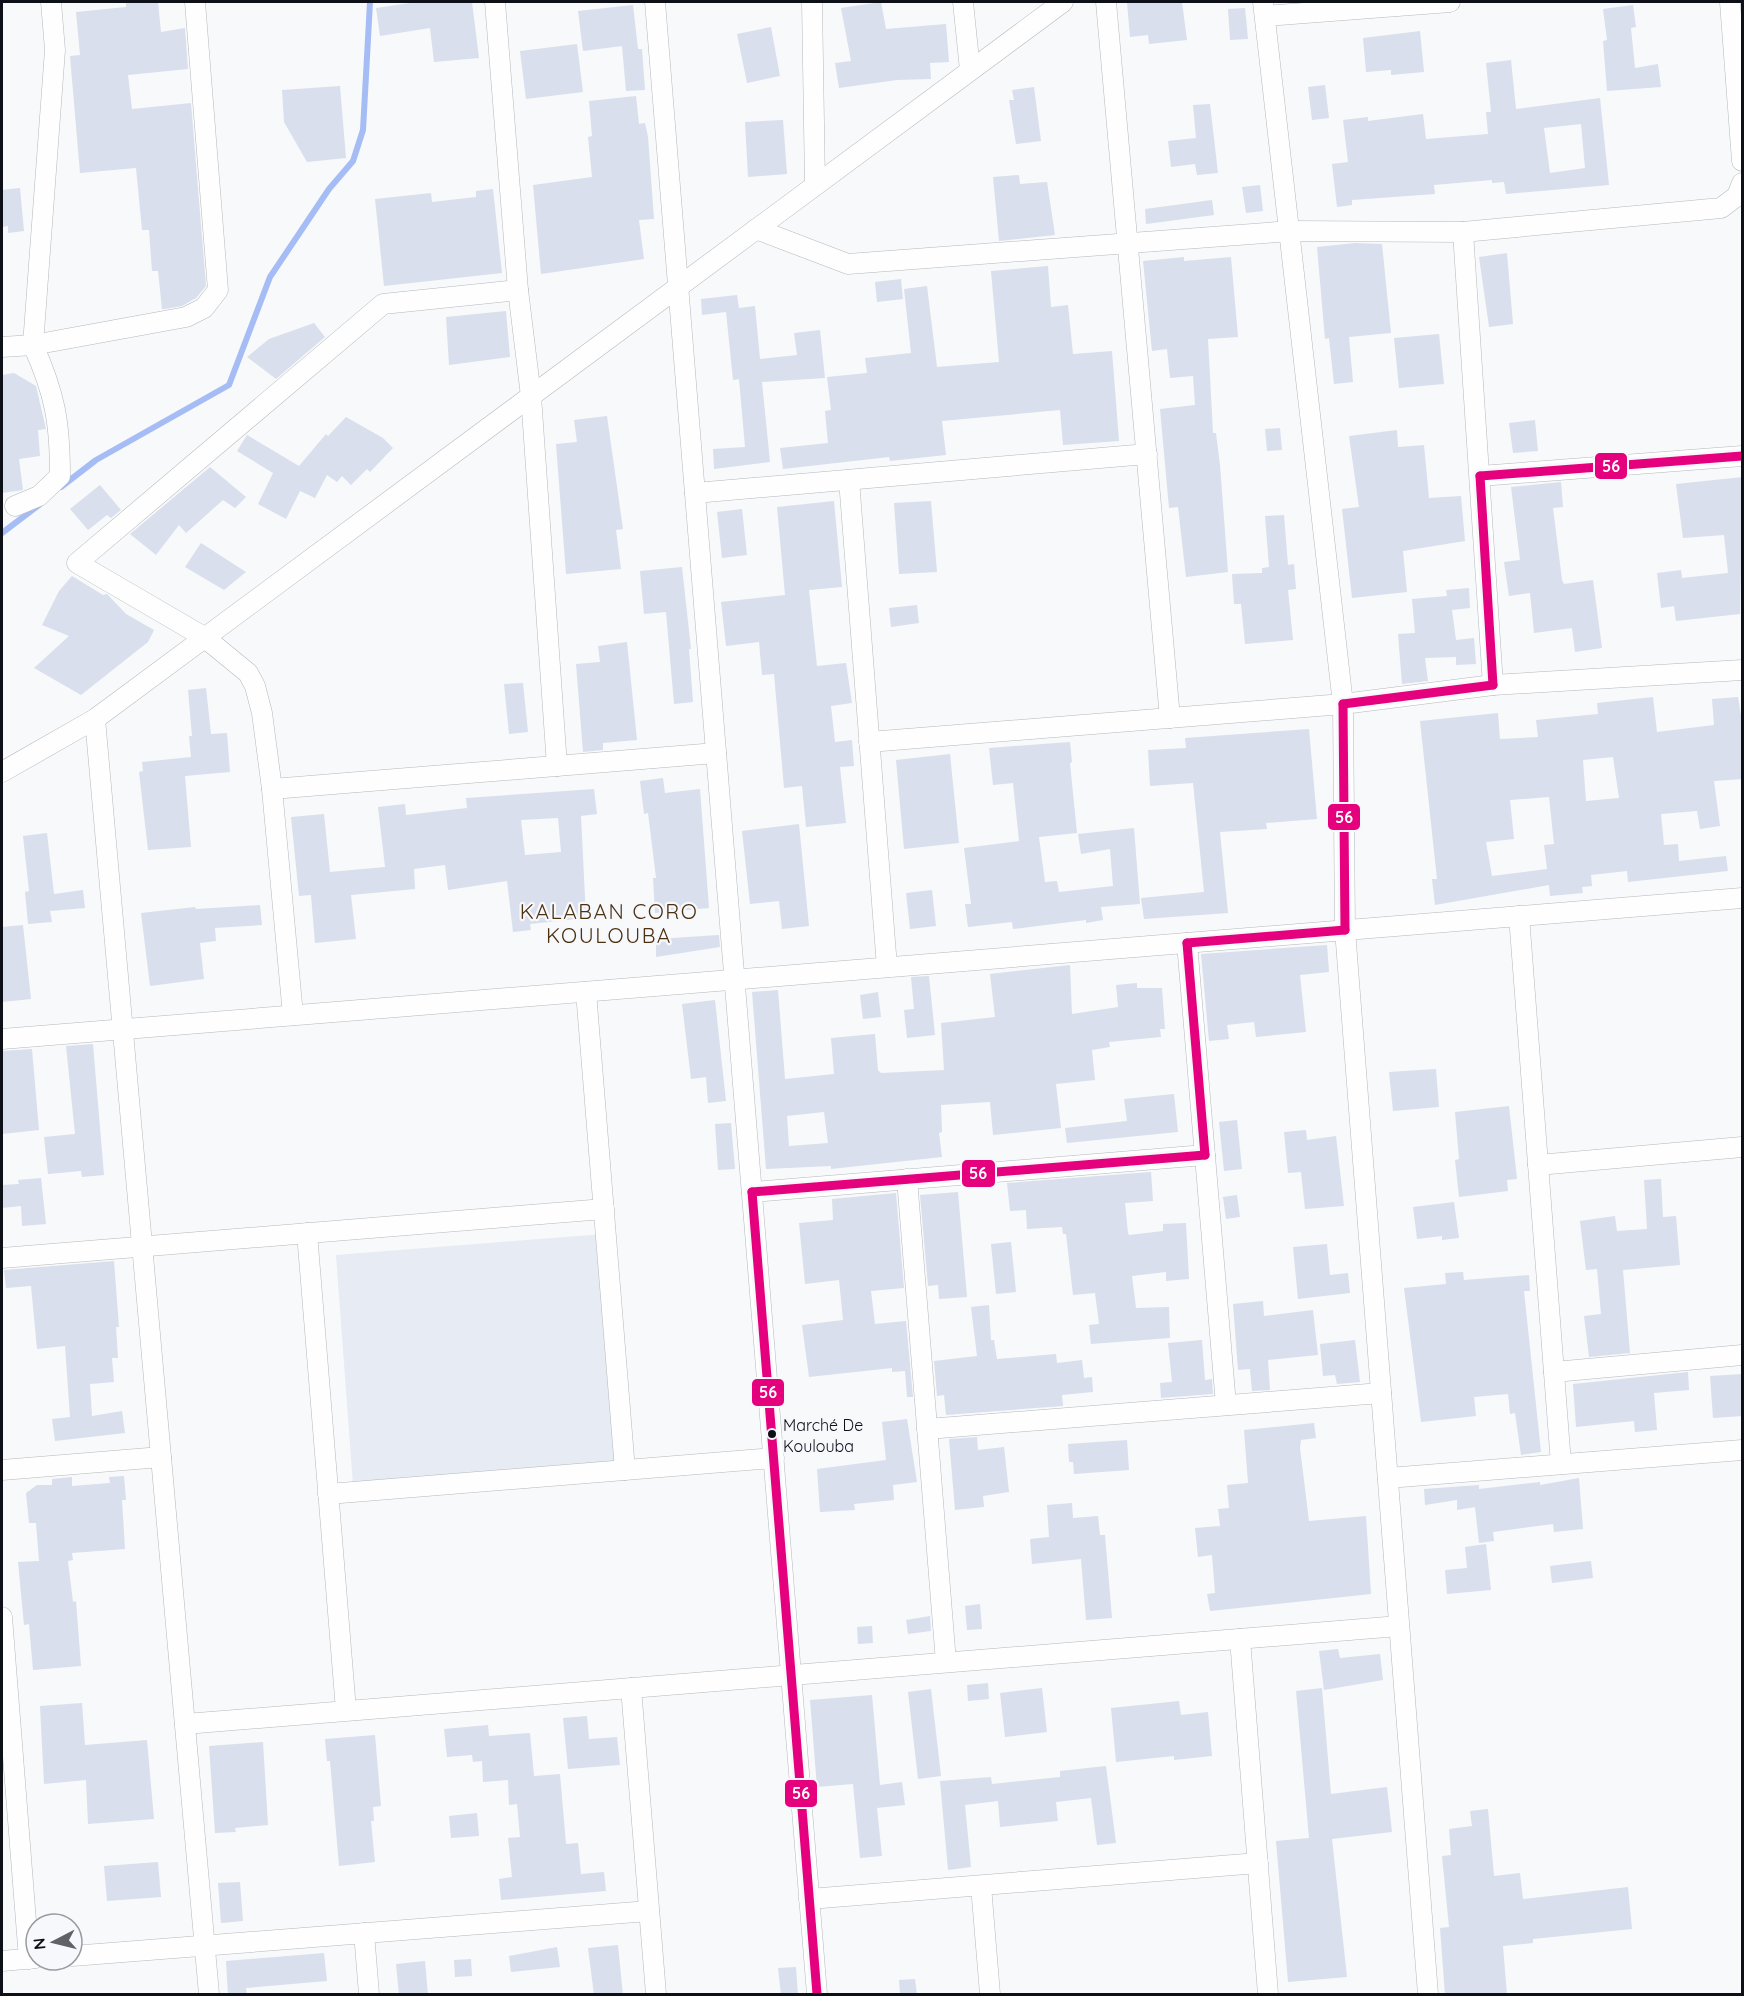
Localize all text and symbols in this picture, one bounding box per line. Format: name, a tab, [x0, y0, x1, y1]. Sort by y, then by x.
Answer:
line badge: 56	[1594, 452, 1628, 480]
text: 56	[1602, 456, 1620, 476]
line badge: 56	[1327, 803, 1361, 831]
text: 56	[1335, 807, 1353, 827]
district label: KALABAN CORO KOULOUBA	[520, 898, 698, 948]
line badge: 56	[961, 1159, 996, 1188]
text: 56	[969, 1163, 987, 1183]
line badge: 56	[751, 1378, 785, 1407]
text: 56	[759, 1382, 777, 1402]
place label: Marché De Koulouba	[783, 1415, 863, 1456]
marker: Marché De Koulouba	[766, 1428, 778, 1440]
line badge: 56	[784, 1779, 818, 1808]
text: 56	[792, 1783, 810, 1803]
north arrow	[24, 1912, 84, 1972]
text: N	[28, 1937, 50, 1951]

